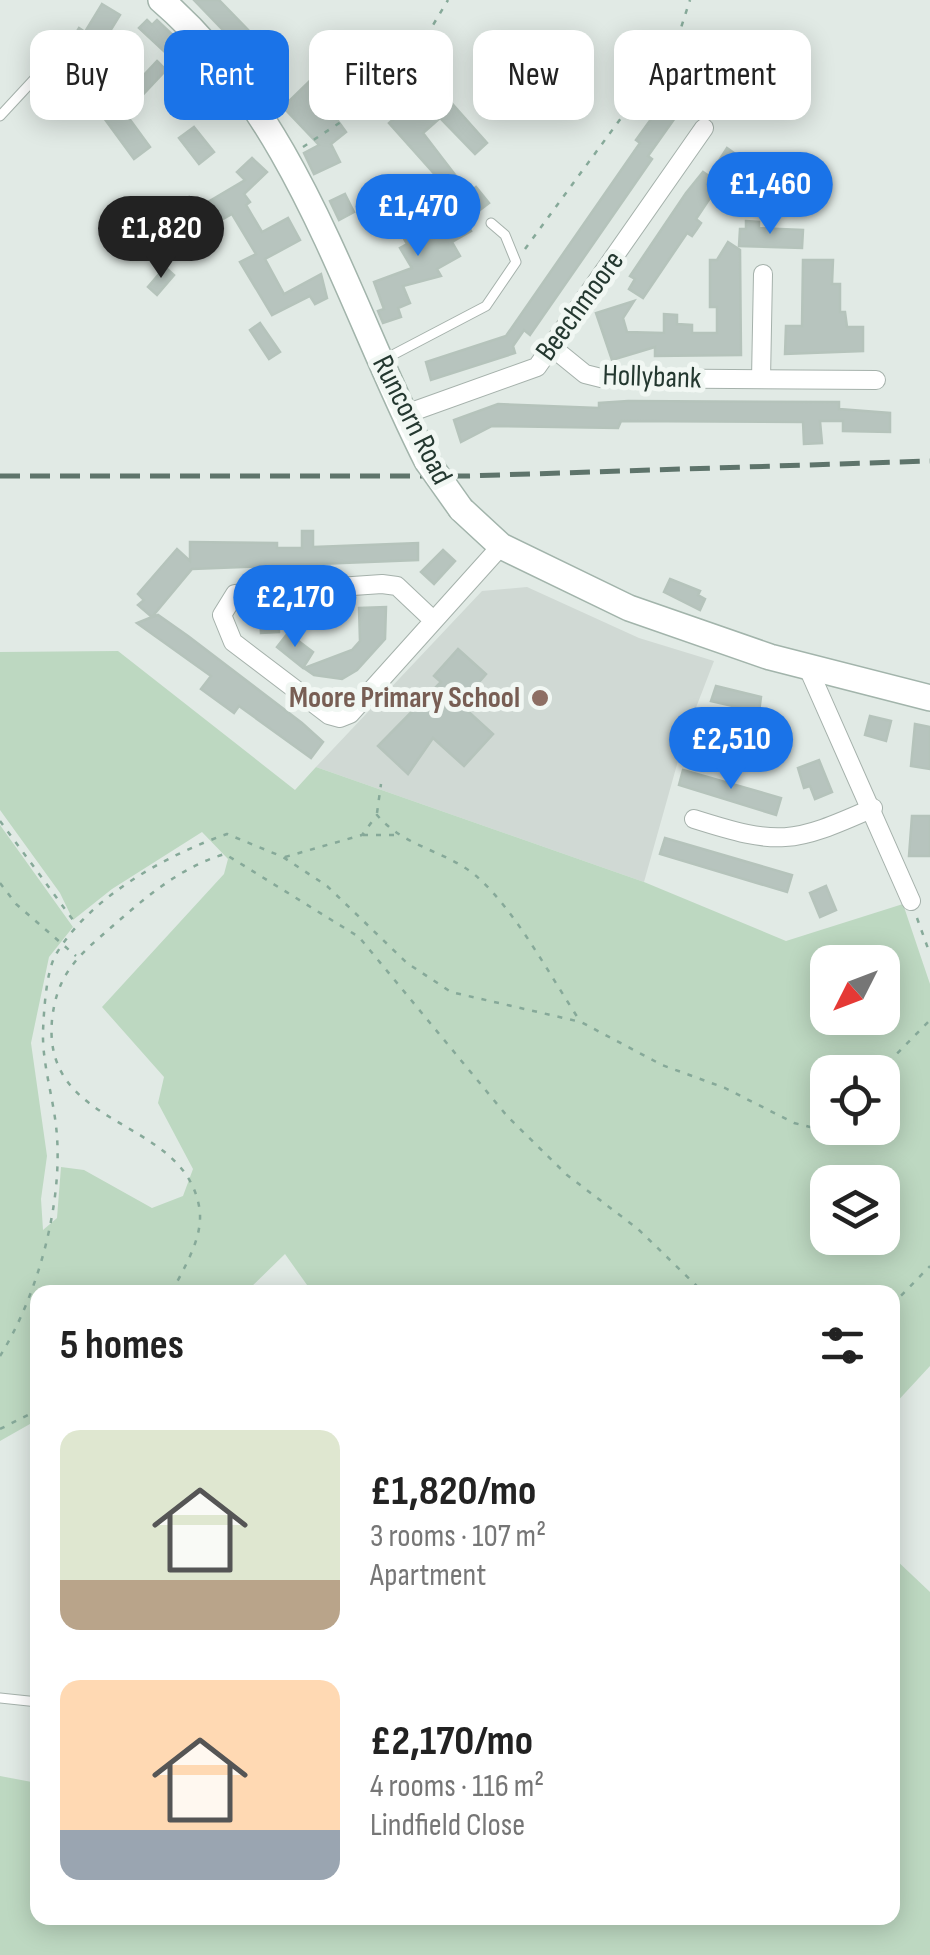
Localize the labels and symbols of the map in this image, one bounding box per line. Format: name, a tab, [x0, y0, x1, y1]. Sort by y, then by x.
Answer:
pin: £1,460	[689, 152, 851, 237]
pin: £1,470	[337, 174, 499, 259]
pin: £1,820	[80, 196, 242, 281]
street label: Beechmoore	[528, 244, 632, 368]
street label: Runcorn Road	[364, 350, 460, 490]
street label: Hollybank	[602, 357, 702, 397]
pin: £2,170	[214, 565, 376, 650]
place label: Moore Primary School	[289, 680, 520, 716]
marker: Moore Primary School	[529, 687, 551, 709]
pin: £2,510	[650, 707, 812, 792]
north arrow	[810, 945, 900, 1035]

